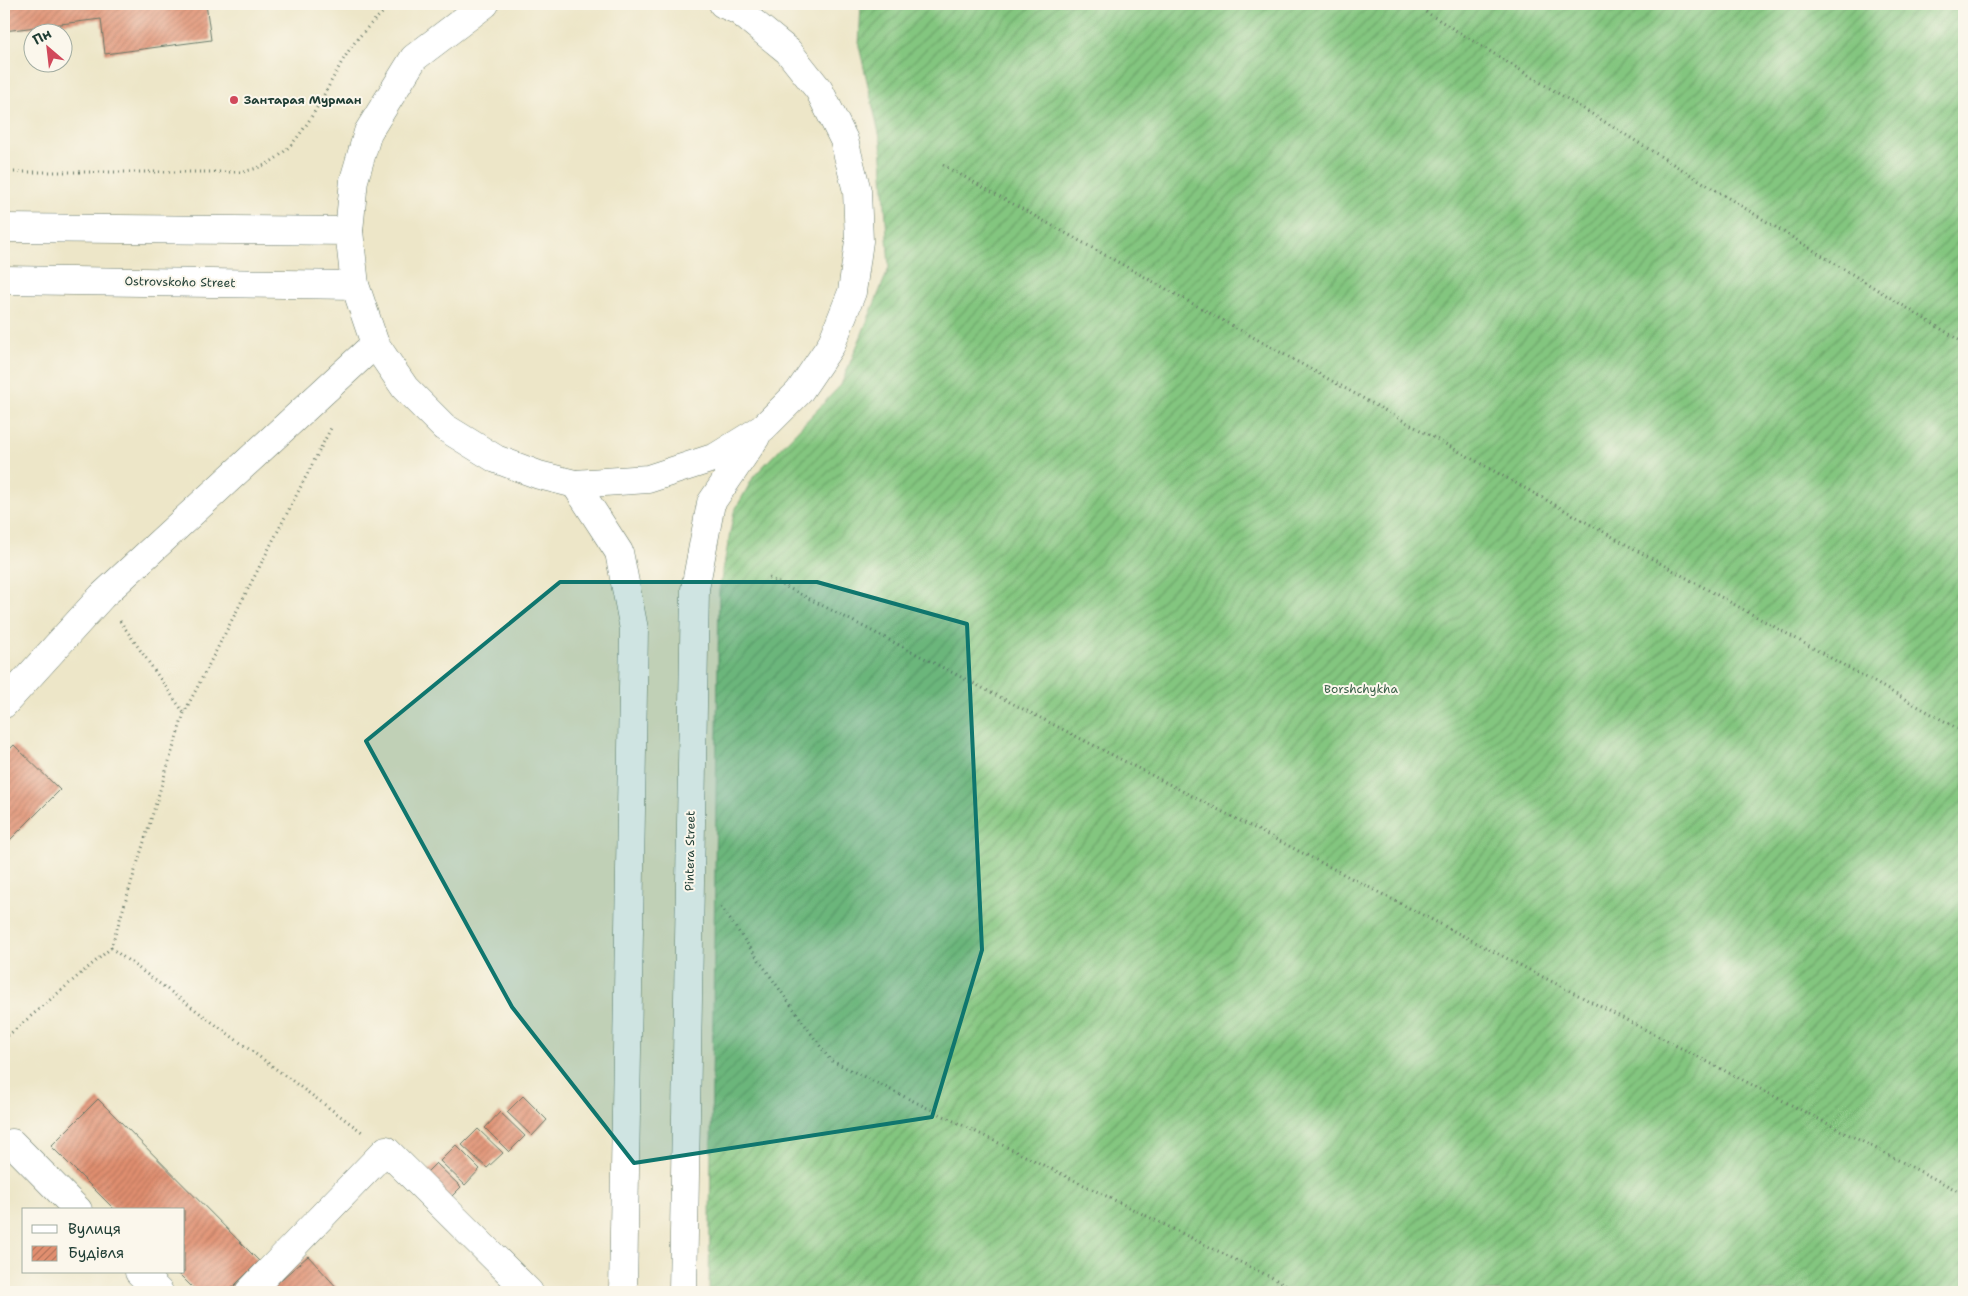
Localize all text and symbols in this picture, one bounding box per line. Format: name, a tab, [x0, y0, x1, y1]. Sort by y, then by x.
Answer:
north arrow	[22, 22, 72, 72]
text: Пн	[30, 24, 54, 49]
place label: Зантарая Мурман	[244, 92, 362, 108]
marker: Зантарая Мурман	[228, 94, 240, 106]
street label: Ostrovskoho Street	[124, 273, 236, 291]
park label: Borshchykha	[1324, 681, 1398, 697]
street label: Pintera Street	[681, 811, 699, 891]
legend	[22, 1208, 185, 1274]
text: Вулиця	[68, 1219, 121, 1239]
text: Будівля	[68, 1243, 124, 1263]

